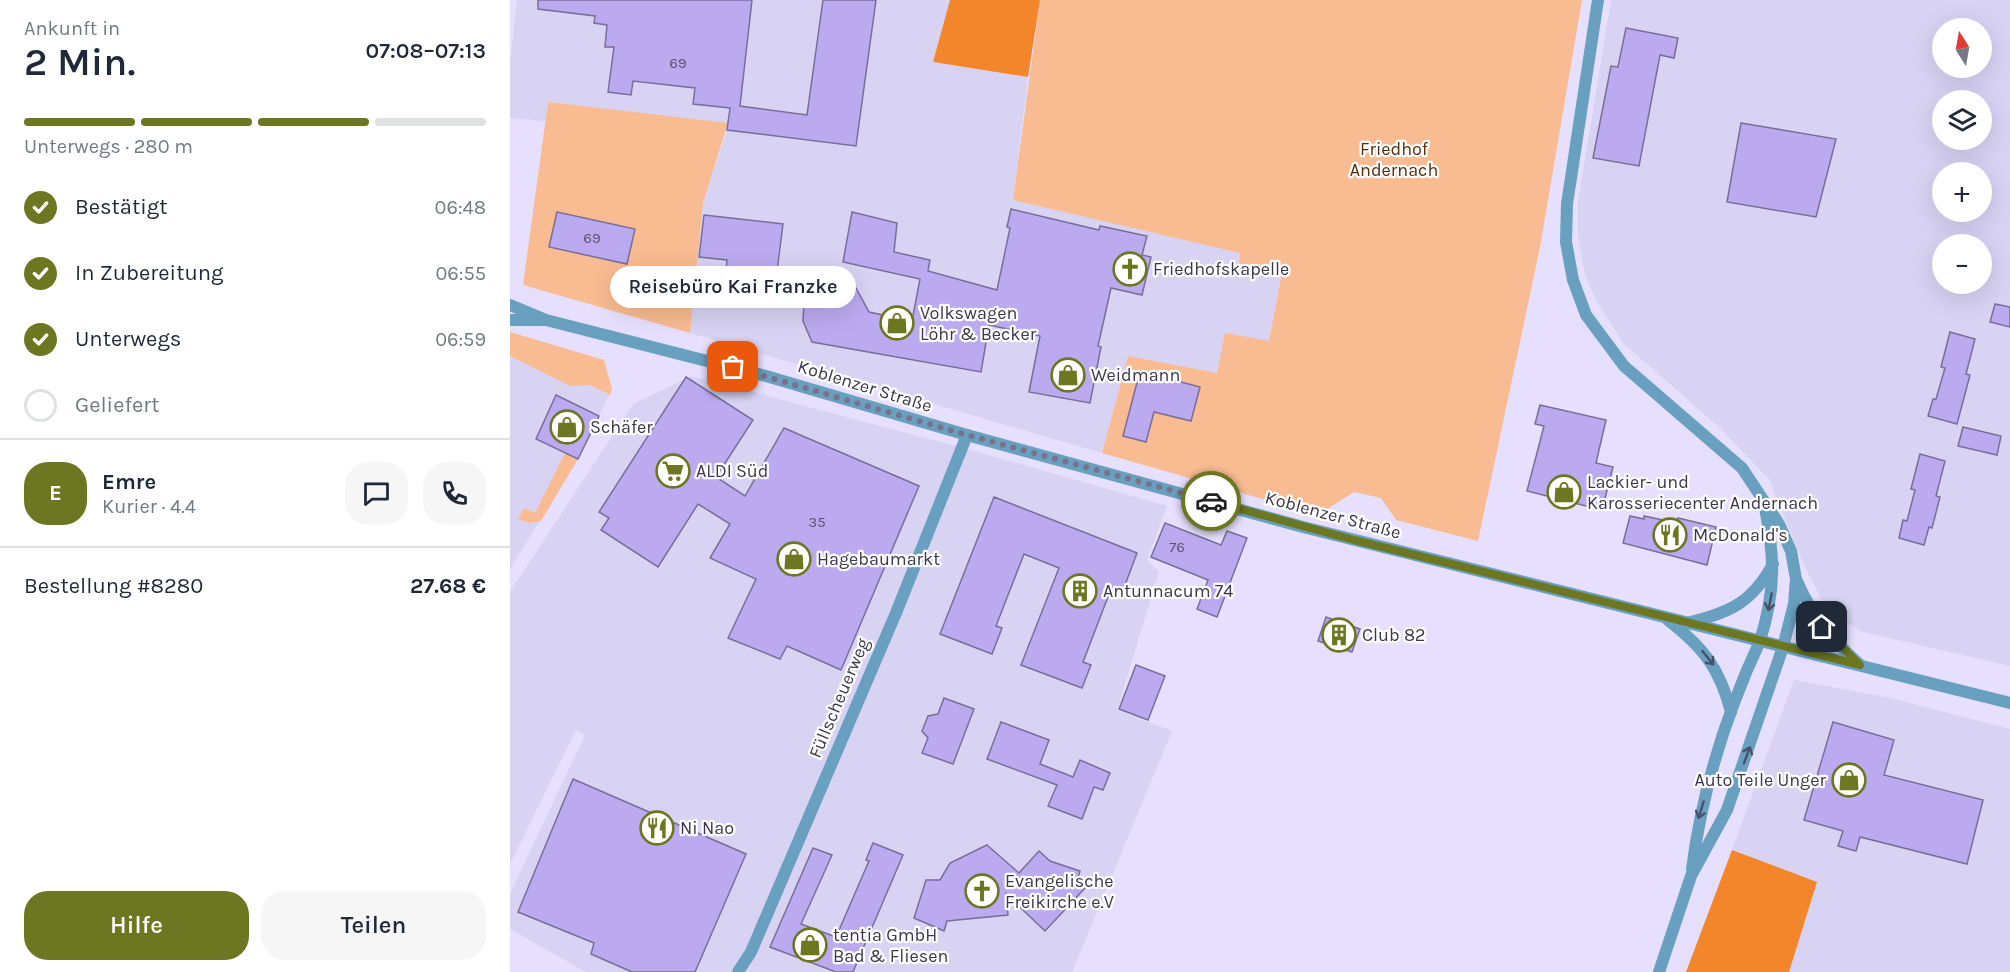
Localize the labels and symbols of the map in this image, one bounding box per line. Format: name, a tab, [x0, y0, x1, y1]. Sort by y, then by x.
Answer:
north arrow	[1932, 18, 1992, 78]
house number: 69	[669, 54, 687, 72]
park label: Friedhof Andernach	[1350, 138, 1438, 181]
house number: 69	[583, 229, 601, 247]
church icon: Friedhofskapelle	[1112, 251, 1148, 287]
place label: Friedhofskapelle	[1153, 258, 1289, 280]
callout: Reisebüro Kai Franzke	[610, 265, 856, 307]
place label: Volkswagen Löhr & Becker	[920, 302, 1037, 345]
shop icon: Volkswagen Löhr & Becker	[879, 305, 915, 341]
pin	[707, 341, 758, 392]
street label: Koblenzer Straße	[795, 355, 935, 417]
shop icon: Weidmann	[1050, 357, 1086, 393]
place label: Weidmann	[1091, 364, 1180, 386]
shop icon: Schäfer	[549, 409, 585, 445]
place label: Schäfer	[590, 416, 653, 438]
supermarket icon: ALDI Süd	[655, 453, 691, 489]
place label: ALDI Süd	[696, 460, 768, 482]
courier	[1181, 471, 1241, 531]
place label: Lackier- und Karosseriecenter Andernach	[1587, 471, 1818, 514]
shop icon: Lackier- und Karosseriecenter Andernach	[1546, 474, 1582, 510]
street label: Koblenzer Straße	[1263, 486, 1403, 544]
house number: 35	[808, 513, 826, 531]
restaurant icon: McDonald's	[1652, 517, 1688, 553]
place label: McDonald's	[1693, 524, 1788, 546]
house number: 76	[1169, 538, 1185, 556]
shop icon: Hagebaumarkt	[776, 541, 812, 577]
place label: Hagebaumarkt	[817, 548, 940, 570]
building icon: Antunnacum 74	[1062, 573, 1098, 609]
place label: Antunnacum 74	[1103, 580, 1233, 602]
one-way arrow	[1764, 592, 1775, 612]
pin	[1796, 601, 1847, 652]
building icon: Club 82	[1321, 617, 1357, 653]
place label: Club 82	[1362, 624, 1425, 646]
street label: Füllscheuerweg	[804, 635, 874, 761]
one-way arrow	[1701, 649, 1714, 665]
one-way arrow	[1742, 746, 1753, 765]
shop icon: Auto Teile Unger	[1831, 762, 1867, 798]
place label: Auto Teile Unger	[1695, 769, 1826, 791]
one-way arrow	[1695, 800, 1706, 819]
restaurant icon: Ni Nao	[639, 810, 675, 846]
place label: Ni Nao	[680, 817, 734, 839]
place label: Evangelische Freikirche e.V	[1005, 870, 1114, 913]
church icon: Evangelische Freikirche e.V	[964, 873, 1000, 909]
place label: tentia GmbH Bad & Fliesen	[833, 924, 948, 967]
shop icon: tentia GmbH Bad & Fliesen	[792, 927, 828, 963]

